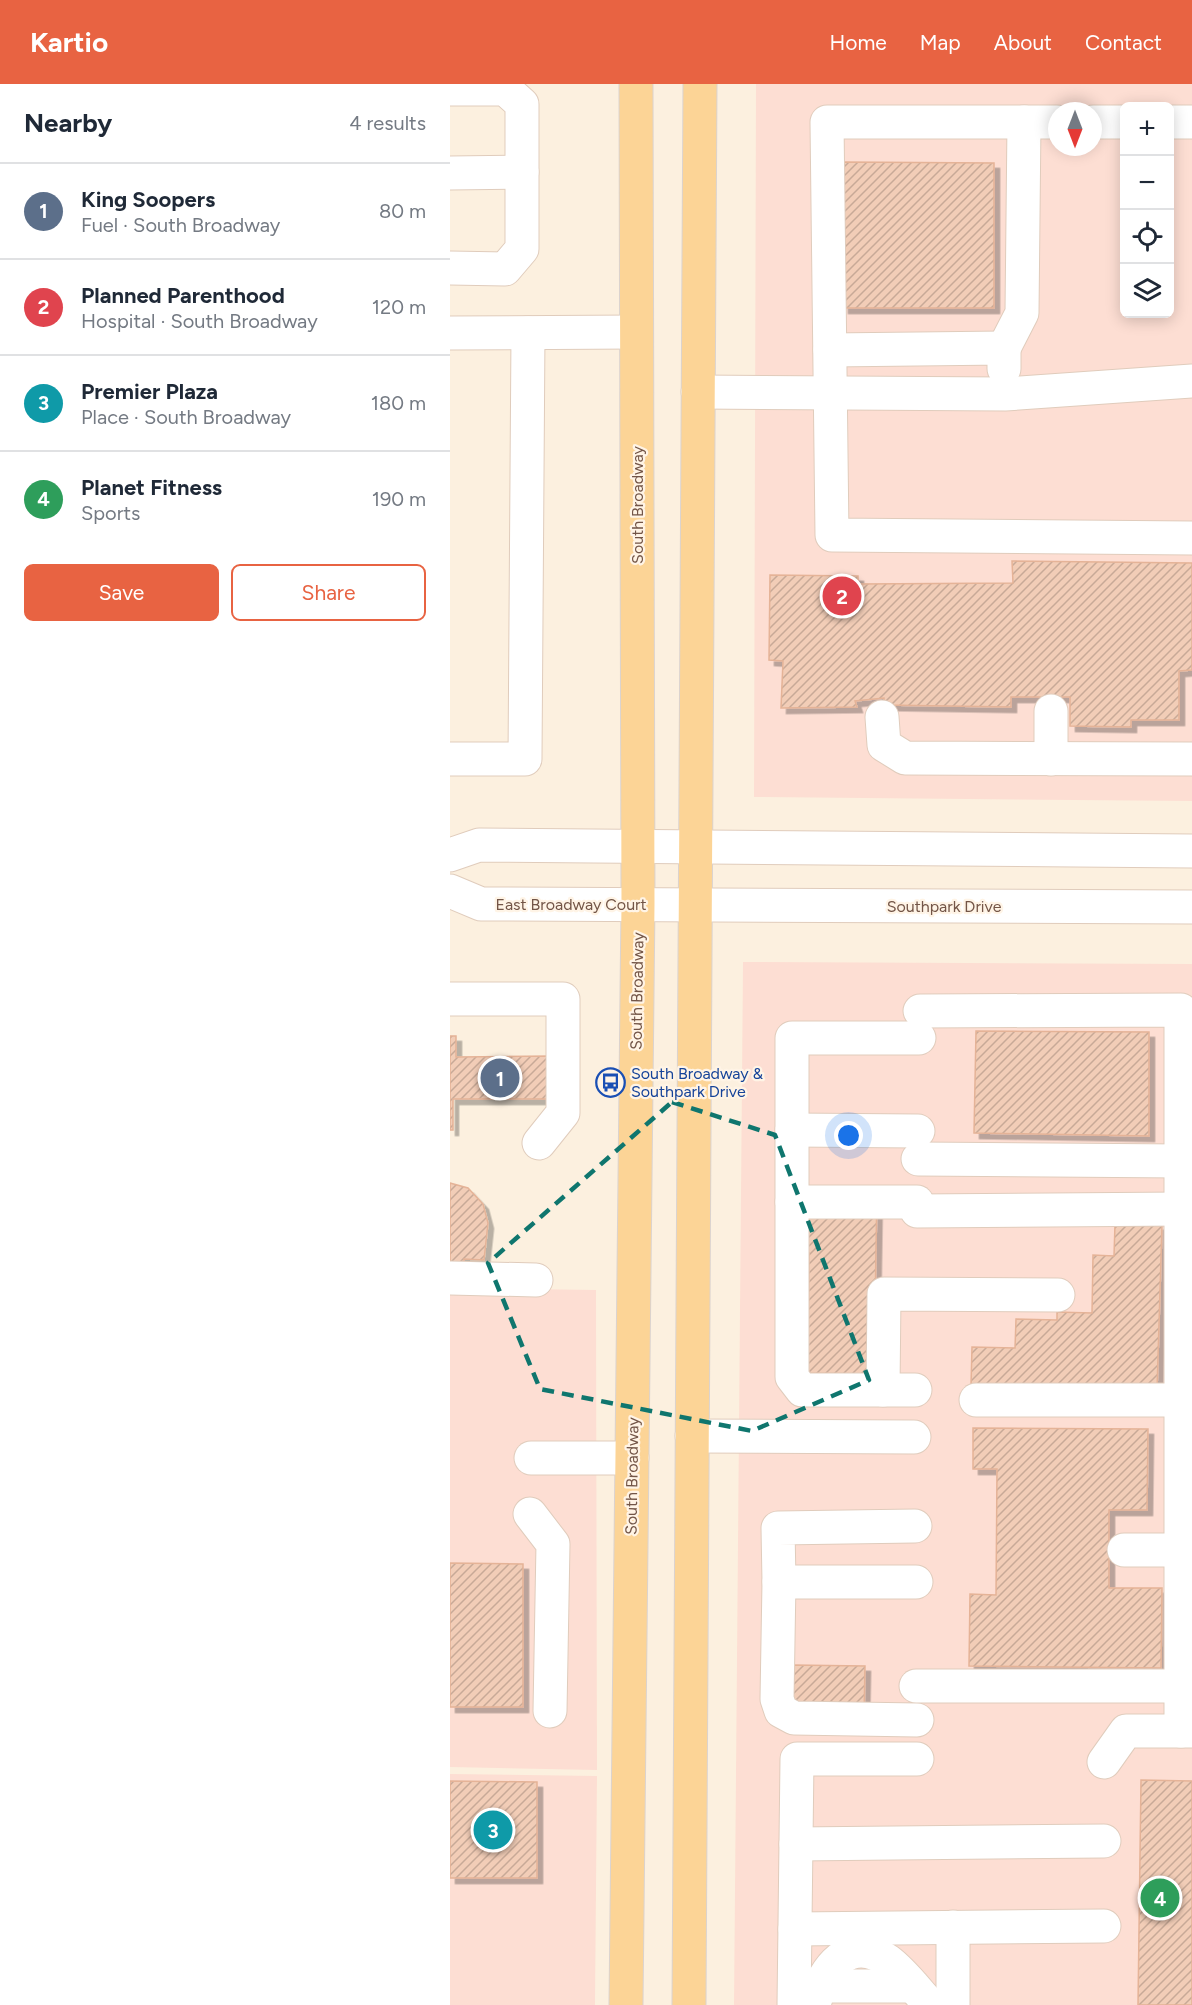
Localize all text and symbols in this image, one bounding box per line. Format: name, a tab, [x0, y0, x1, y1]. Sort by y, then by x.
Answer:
text: Kartio	[30, 25, 108, 59]
text: Home	[830, 30, 887, 55]
text: Map	[920, 30, 961, 55]
text: About	[994, 30, 1052, 55]
text: Contact	[1085, 30, 1162, 55]
north arrow	[1048, 102, 1102, 156]
map controls	[1120, 102, 1174, 318]
button: +	[1120, 102, 1174, 156]
text: Nearby	[24, 107, 112, 139]
text: 4 results	[349, 111, 426, 135]
button: −	[1120, 156, 1174, 210]
text: King Soopers	[81, 186, 215, 213]
text: 1	[39, 199, 48, 223]
text: 80 m	[379, 199, 426, 223]
button: locate	[1120, 210, 1174, 264]
text: Fuel · South Broadway	[81, 213, 280, 237]
button: layers	[1120, 264, 1174, 318]
text: Planned Parenthood	[81, 282, 285, 309]
text: 2	[38, 295, 49, 319]
text: 120 m	[372, 295, 426, 319]
text: Hospital · South Broadway	[81, 309, 318, 333]
text: Premier Plaza	[81, 378, 218, 405]
text: 3	[38, 391, 49, 415]
text: 180 m	[371, 391, 426, 415]
text: Place · South Broadway	[81, 405, 291, 429]
street label: South Broadway	[628, 446, 647, 564]
text: Planet Fitness	[81, 474, 222, 501]
text: 4	[37, 487, 50, 511]
text: 190 m	[372, 487, 426, 511]
text: Sports	[81, 501, 140, 525]
button: Save	[24, 564, 219, 621]
button: Share	[231, 564, 426, 621]
pin: 2	[822, 574, 862, 618]
street label: East Broadway Court	[495, 895, 647, 914]
street label: Southpark Drive	[887, 897, 1002, 916]
street label: South Broadway	[626, 931, 648, 1050]
pin: 1	[481, 1056, 520, 1100]
place label: South Broadway & Southpark Drive	[631, 1064, 764, 1101]
bus stop icon: South Broadway & Southpark Drive	[594, 1066, 626, 1098]
your location	[834, 1121, 863, 1150]
street label: South Broadway	[621, 1416, 643, 1535]
pin: 3	[474, 1808, 513, 1852]
pin: 4	[1140, 1876, 1180, 1920]

